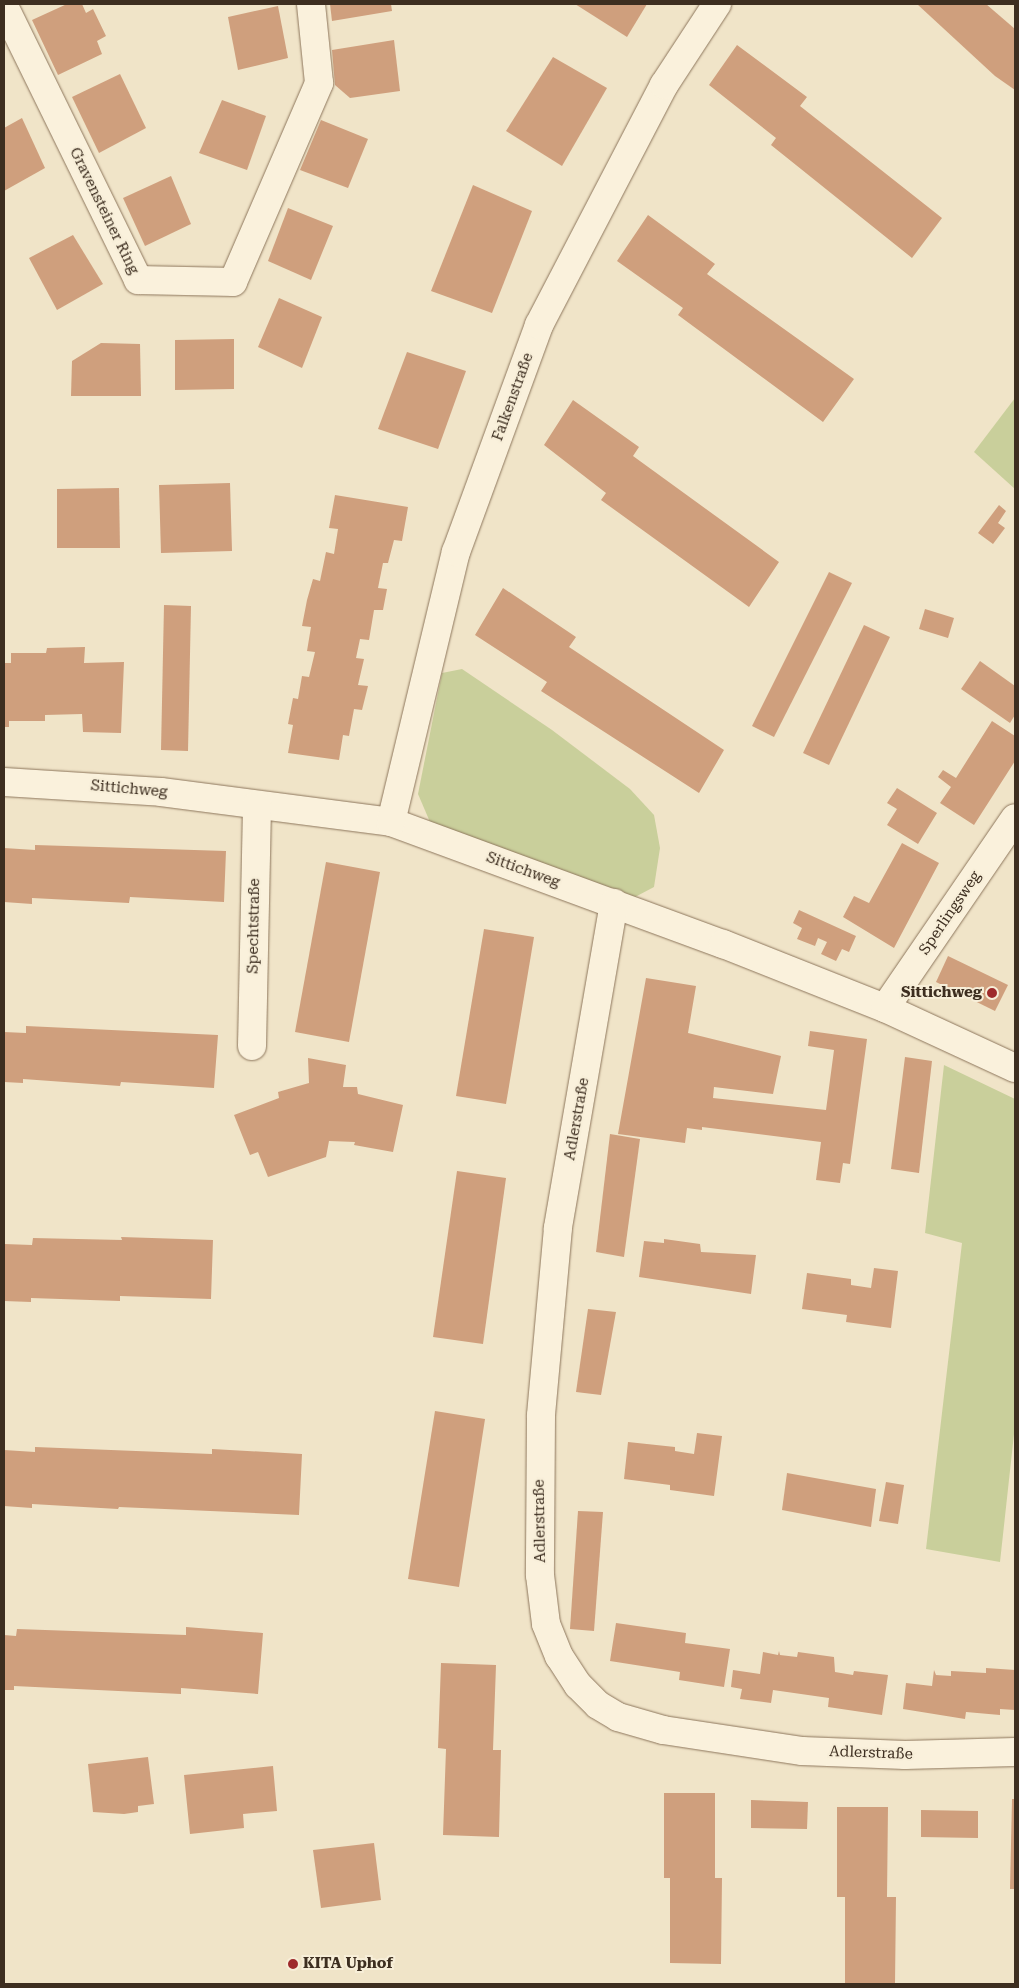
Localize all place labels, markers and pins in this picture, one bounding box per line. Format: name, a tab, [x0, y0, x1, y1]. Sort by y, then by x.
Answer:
place label: Sittichweg	[901, 984, 982, 1002]
marker: Sittichweg	[986, 987, 998, 999]
place label: KITA Uphof	[303, 1955, 393, 1973]
marker: KITA Uphof	[287, 1958, 299, 1970]

